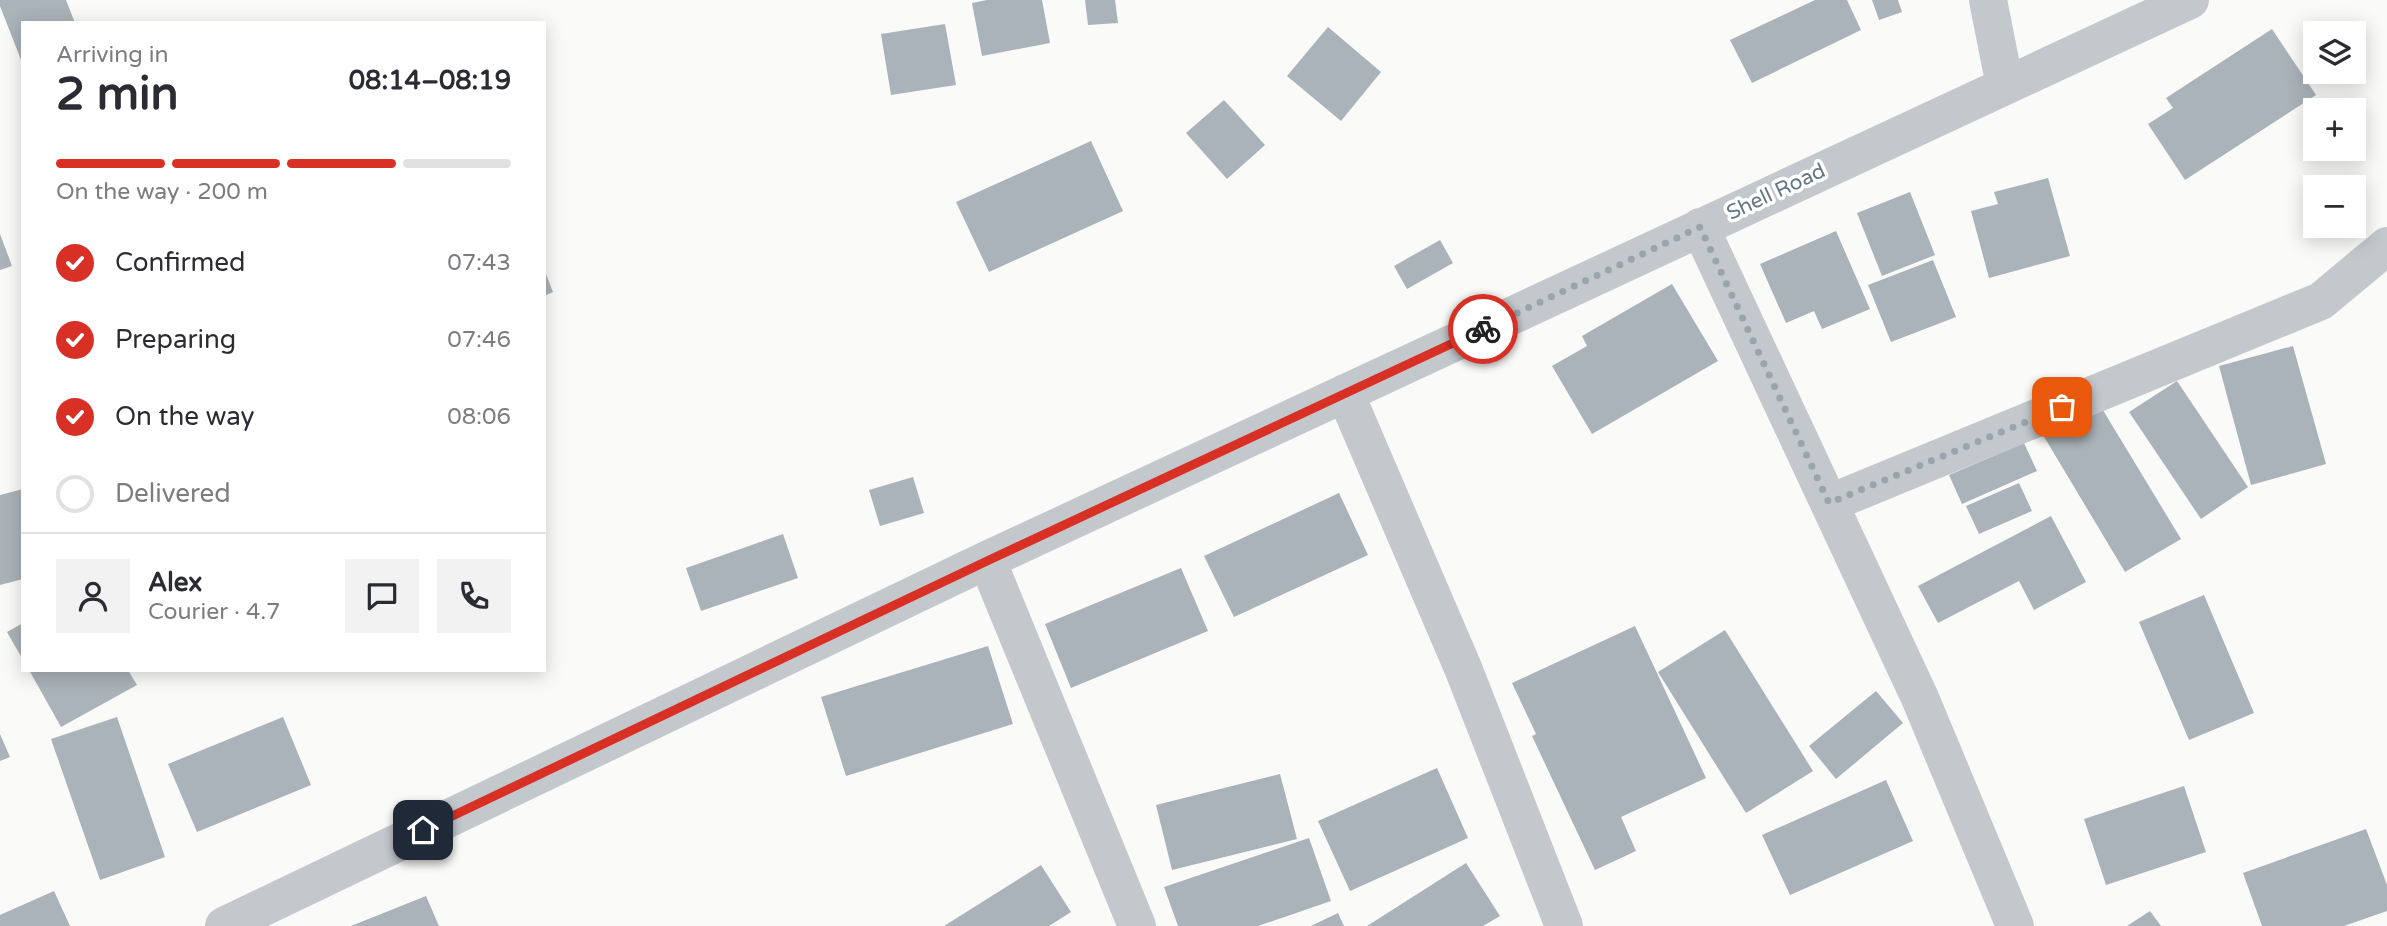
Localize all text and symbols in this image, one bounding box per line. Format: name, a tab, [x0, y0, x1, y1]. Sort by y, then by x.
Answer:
map controls	[2303, 21, 2366, 238]
button: layers	[2303, 21, 2366, 84]
text: Arriving in	[56, 41, 169, 69]
text: 08:14–08:19	[349, 65, 511, 96]
text: 2 min	[56, 67, 179, 122]
button: +	[2303, 98, 2366, 161]
street label: Shell Road	[1723, 158, 1829, 226]
button: −	[2303, 175, 2366, 238]
text: On the way · 200 m	[56, 178, 268, 206]
icon: check	[56, 244, 94, 282]
text: Confirmed	[115, 247, 245, 278]
text: 07:43	[447, 249, 511, 277]
courier	[1448, 294, 1518, 364]
icon: bike	[1464, 310, 1502, 348]
icon: check	[56, 321, 94, 359]
text: Preparing	[115, 324, 236, 355]
text: 07:46	[447, 326, 511, 354]
pin	[2032, 377, 2092, 437]
icon: bag	[2043, 388, 2081, 426]
icon: check	[56, 398, 94, 436]
text: On the way	[115, 401, 255, 432]
text: 08:06	[447, 403, 511, 431]
text: Delivered	[115, 478, 231, 509]
button: person	[56, 559, 130, 633]
button: chat	[345, 559, 419, 633]
button: phone	[437, 559, 511, 633]
text: Alex	[148, 567, 202, 598]
text: Courier · 4.7	[148, 598, 281, 626]
pin	[393, 800, 453, 860]
icon: home	[404, 811, 442, 849]

